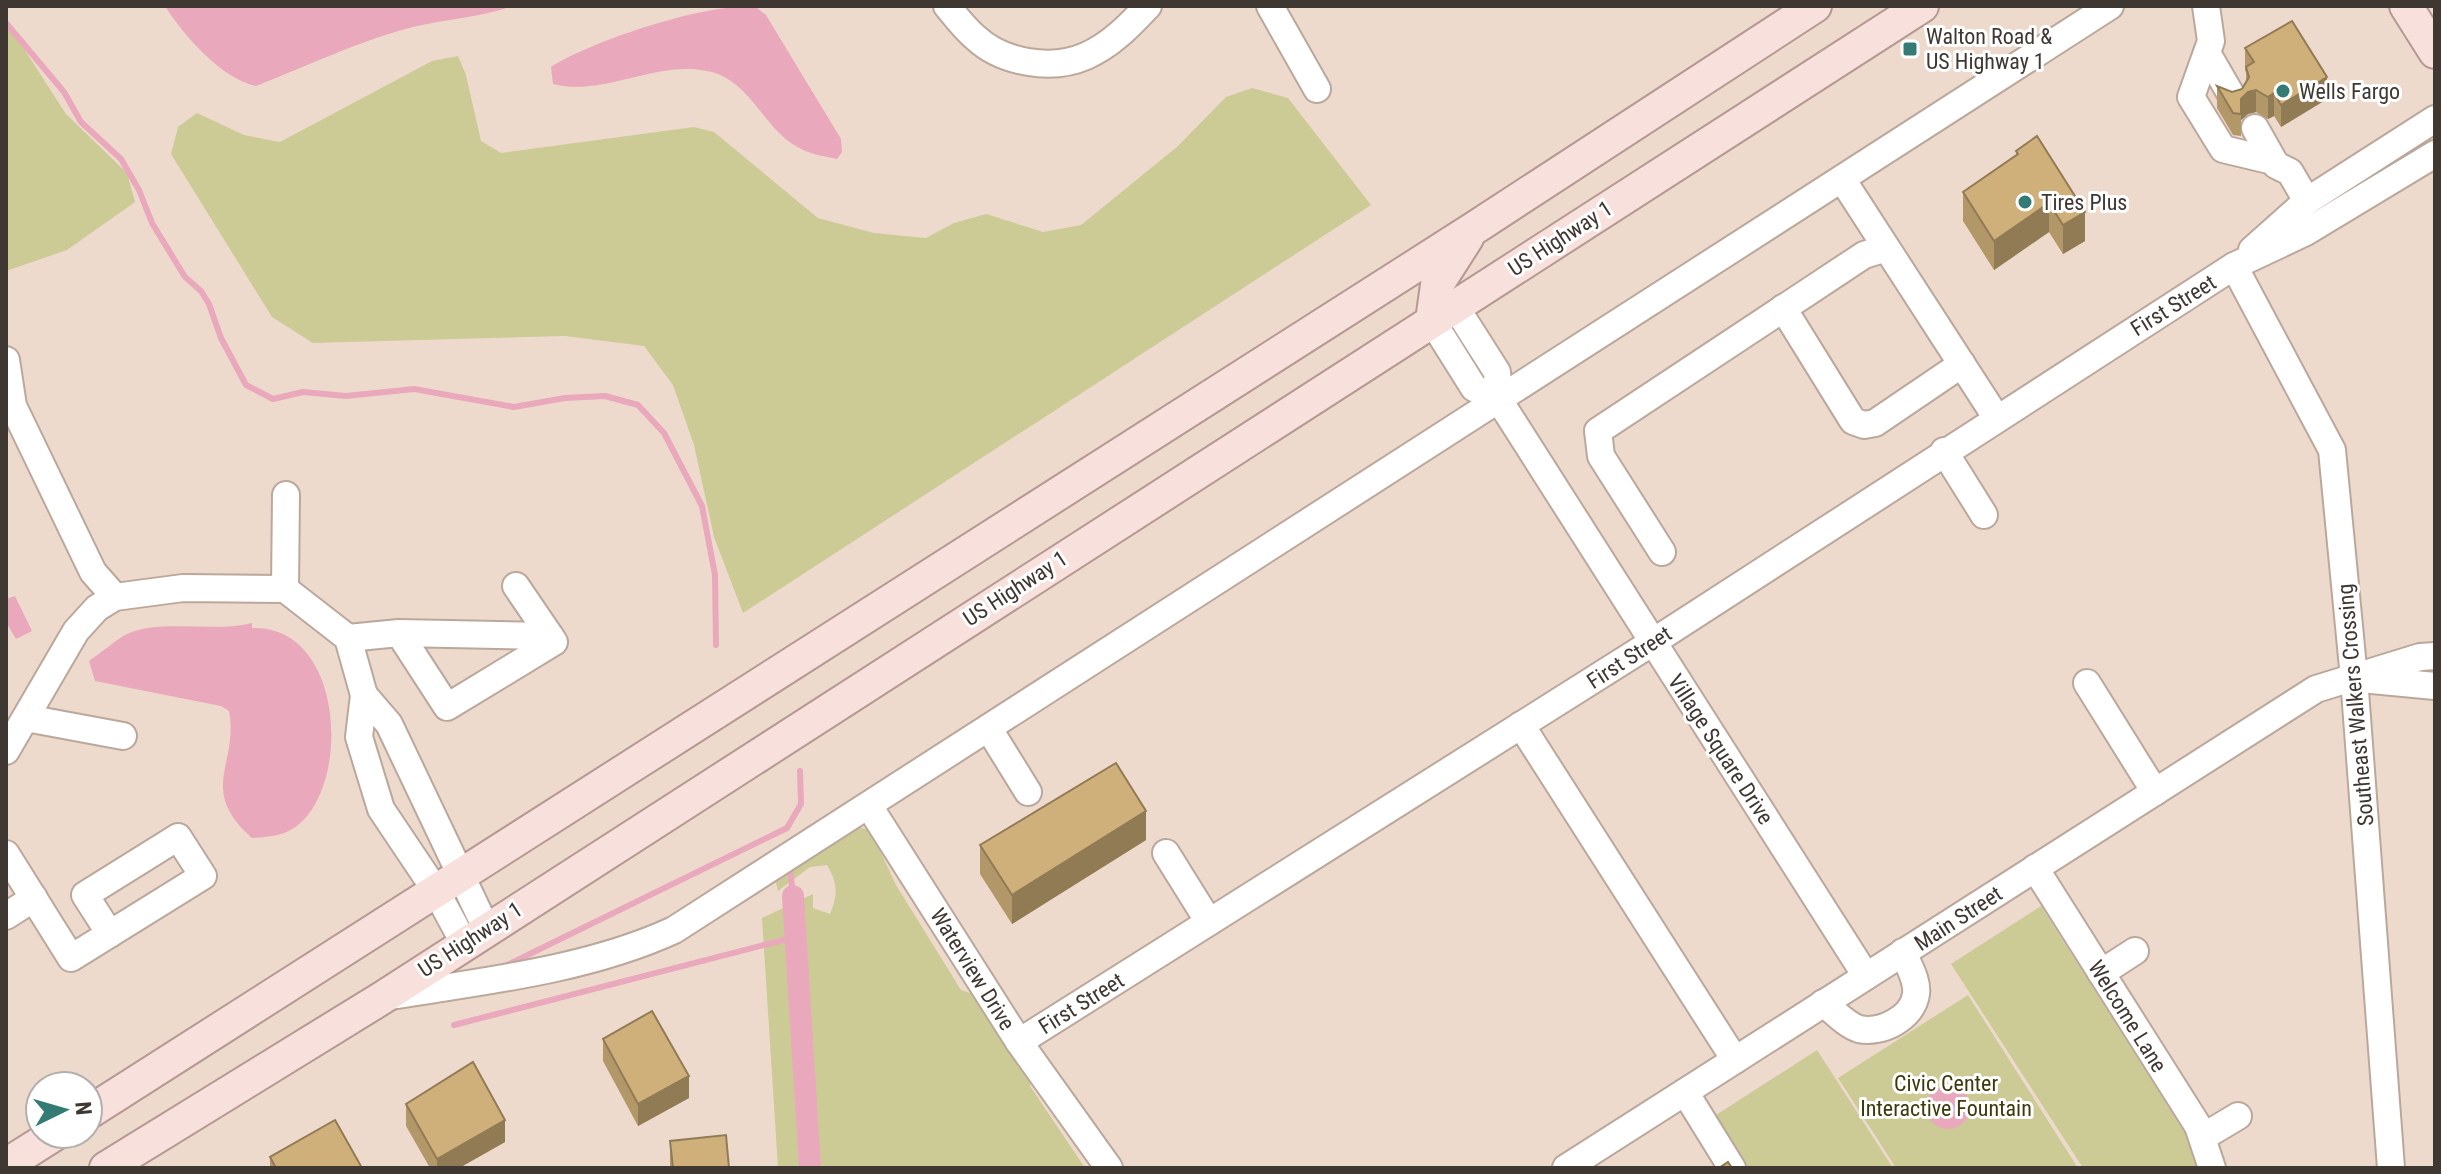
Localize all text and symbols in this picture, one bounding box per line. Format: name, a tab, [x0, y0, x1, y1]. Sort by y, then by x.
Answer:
place label: Walton Road & US Highway 1	[1926, 24, 2052, 74]
marker: Walton Road & US Highway 1	[1901, 40, 1919, 58]
place label: Wells Fargo	[2299, 79, 2400, 104]
marker: Wells Fargo	[2274, 82, 2292, 100]
place label: Tires Plus	[2041, 190, 2127, 215]
marker: Tires Plus	[2016, 193, 2034, 211]
street label: US Highway 1	[1504, 196, 1617, 281]
street label: First Street	[2126, 270, 2220, 341]
street label: US Highway 1	[959, 546, 1072, 631]
street label: Southeast Walkers Crossing	[2332, 583, 2379, 827]
street label: First Street	[1582, 621, 1676, 694]
street label: Village Square Drive	[1663, 670, 1778, 829]
street label: Main Street	[1910, 881, 2007, 956]
street label: US Highway 1	[414, 897, 527, 982]
street label: Waterview Drive	[925, 904, 1020, 1035]
street label: Welcome Lane	[2083, 956, 2172, 1077]
street label: First Street	[1034, 968, 1128, 1039]
north arrow	[24, 1070, 104, 1150]
park label: Civic Center Interactive Fountain	[1860, 1071, 2032, 1121]
text: N	[70, 1100, 96, 1116]

